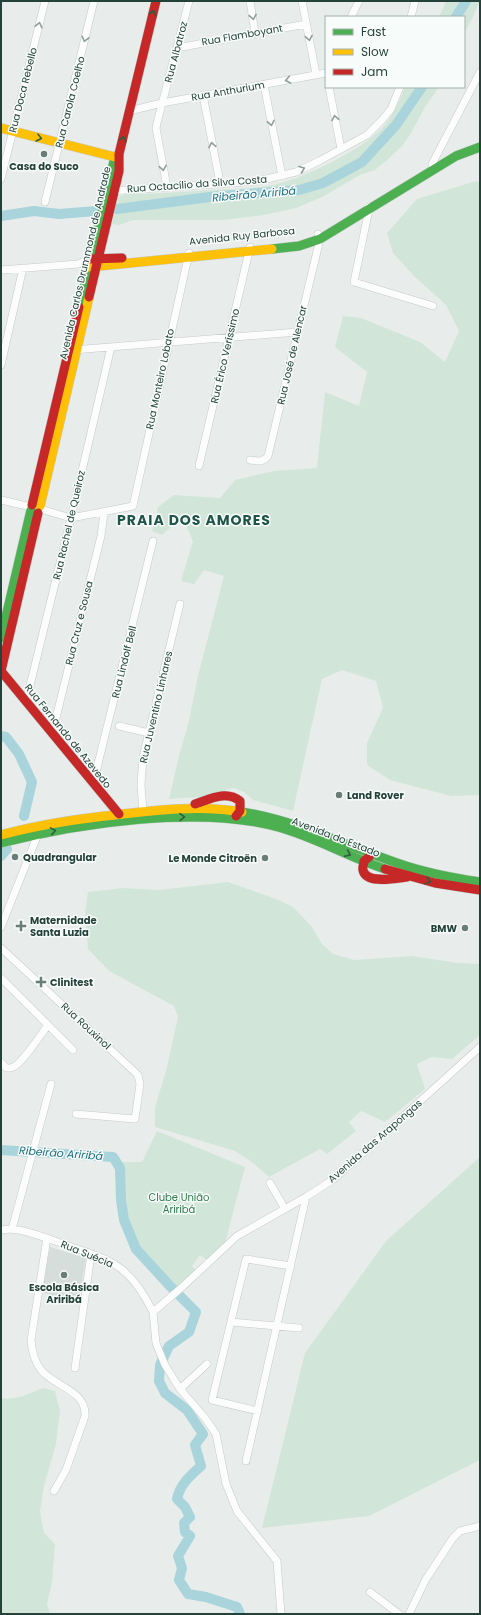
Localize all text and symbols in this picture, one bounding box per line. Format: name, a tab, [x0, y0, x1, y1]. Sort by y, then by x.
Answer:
one-way arrow	[149, 10, 157, 16]
one-way arrow	[248, 14, 256, 20]
legend	[325, 16, 465, 88]
street label: Rua Albatroz	[161, 19, 192, 84]
street label: Rua Flamboyant	[200, 20, 284, 50]
one-way arrow	[34, 22, 43, 29]
text: Fast	[361, 23, 386, 40]
one-way arrow	[305, 34, 313, 41]
one-way arrow	[81, 35, 90, 42]
text: Slow	[361, 43, 389, 60]
street label: Rua Doca Rebello	[5, 46, 41, 134]
street label: Rua Carola Coelho	[51, 55, 89, 149]
text: Jam	[361, 63, 388, 80]
one-way arrow	[284, 75, 291, 83]
street label: Rua Anthurium	[190, 77, 266, 105]
one-way arrow	[331, 115, 340, 121]
one-way arrow	[267, 120, 275, 126]
one-way arrow	[36, 133, 42, 141]
one-way arrow	[118, 136, 126, 142]
one-way arrow	[209, 142, 217, 148]
marker: Casa do Suco	[39, 149, 49, 159]
place label: Casa do Suco	[9, 159, 79, 174]
street label: Avenida Carlos Drummond de Andrade	[55, 165, 115, 361]
one-way arrow	[159, 165, 167, 171]
one-way arrow	[297, 166, 305, 174]
street label: Rua Octacílio da Silva Costa	[126, 172, 268, 196]
water label: Ribeirão Ariribá	[211, 182, 297, 206]
street label: Avenida Ruy Barbosa	[188, 223, 296, 249]
street label: Rua José de Alencar	[273, 304, 311, 406]
street label: Rua Érico Veríssimo	[207, 307, 243, 405]
street label: Rua Monteiro Lobato	[142, 327, 178, 431]
street label: Rua Rachel de Queiroz	[49, 468, 89, 581]
district label: PRAIA DOS AMORES	[117, 510, 271, 530]
street label: Rua Cruz e Sousa	[61, 579, 97, 667]
street label: Rua Lindolf Bell	[108, 624, 140, 700]
street label: Rua Juventino Linhares	[136, 649, 176, 765]
street label: Rua Fernando de Azevedo	[21, 681, 115, 791]
place label: Land Rover	[347, 788, 405, 803]
marker: Land Rover	[334, 790, 344, 800]
one-way arrow	[179, 813, 185, 821]
street label: Avenida do Estado	[290, 813, 382, 861]
one-way arrow	[50, 828, 56, 836]
one-way arrow	[344, 849, 352, 857]
place label: Quadrangular	[23, 850, 97, 865]
place label: Le Monde Citroën	[168, 851, 257, 866]
marker: Quadrangular	[10, 852, 20, 862]
marker: Le Monde Citroën	[260, 853, 270, 863]
one-way arrow	[424, 876, 431, 885]
place label: Maternidade Santa Luzia	[30, 913, 97, 940]
marker: Maternidade Santa Luzia	[15, 920, 27, 932]
place label: BMW	[431, 921, 457, 936]
marker: BMW	[460, 923, 470, 933]
place label: Clinitest	[50, 975, 93, 990]
marker: Clinitest	[35, 976, 47, 988]
street label: Rua Rouxinol	[58, 999, 114, 1053]
street label: Avenida das Arapongas	[325, 1096, 425, 1186]
water label: Ribeirão Ariribá	[18, 1142, 104, 1164]
park label: Clube União Ariribá	[149, 1190, 209, 1217]
street label: Rua Suécia	[58, 1237, 116, 1271]
marker: Escola Básica Ariribá	[59, 1270, 69, 1280]
place label: Escola Básica Ariribá	[29, 1280, 99, 1307]

